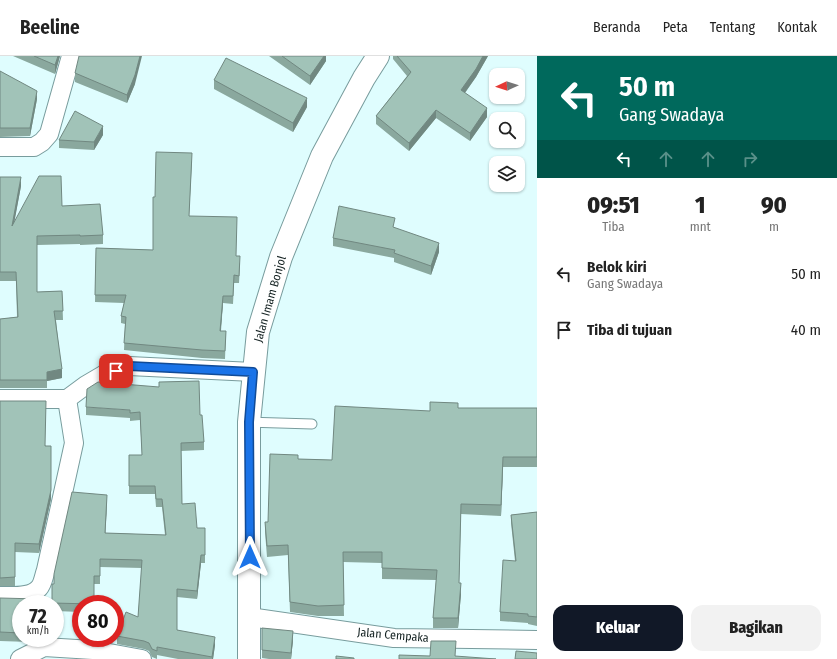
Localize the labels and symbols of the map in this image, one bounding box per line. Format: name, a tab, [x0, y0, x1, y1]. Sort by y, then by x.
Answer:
north arrow	[489, 68, 525, 104]
street label: Jalan Imam Bonjol	[251, 254, 289, 344]
pin	[99, 354, 133, 388]
position arrow	[229, 536, 271, 578]
speed limit sign: 80	[72, 595, 124, 647]
street label: Jalan Cempaka	[357, 625, 429, 645]

